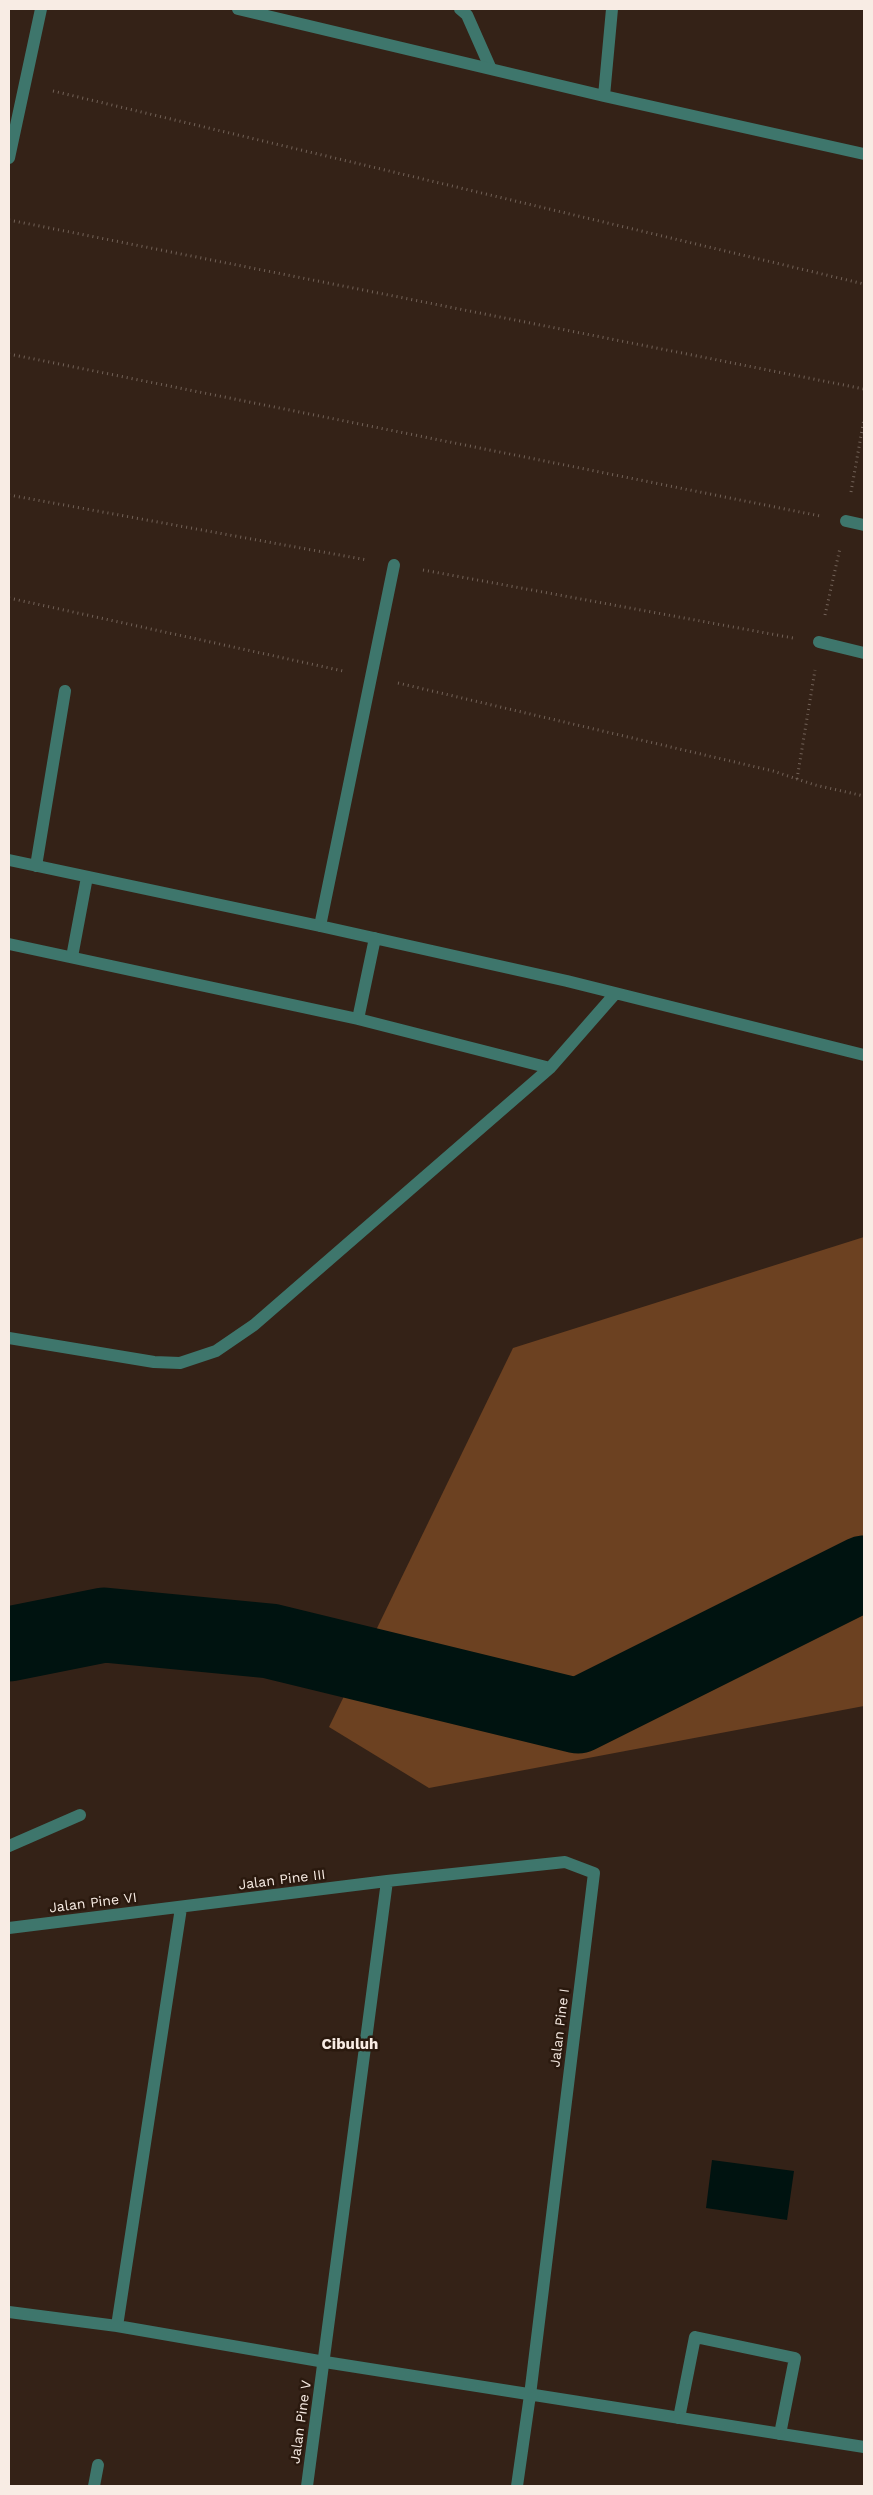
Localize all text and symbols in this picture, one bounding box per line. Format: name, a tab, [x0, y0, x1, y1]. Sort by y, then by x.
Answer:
street label: Jalan Pine III	[238, 1866, 326, 1894]
street label: Jalan Pine VI	[48, 1889, 138, 1917]
street label: Jalan Pine I	[547, 1988, 573, 2068]
district label: Cibuluh	[322, 2036, 378, 2054]
street label: Jalan Pine V	[287, 2379, 315, 2465]

